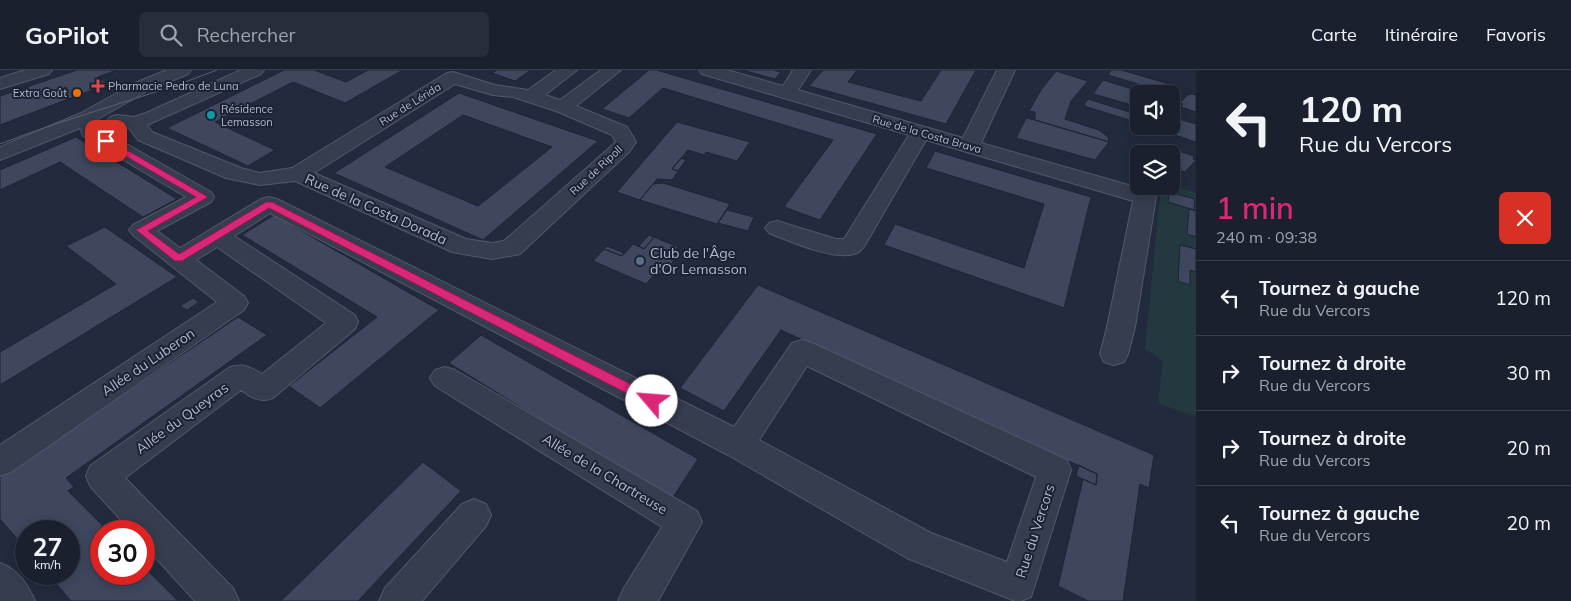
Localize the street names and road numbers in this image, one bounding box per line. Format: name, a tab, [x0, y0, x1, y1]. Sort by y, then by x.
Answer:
street label: Rue de Lérida	[377, 80, 443, 128]
street label: Rue de la Costa Brava	[871, 112, 983, 156]
street label: Rue de Ripoll	[567, 142, 625, 198]
street label: Rue de la Costa Dorada	[302, 170, 450, 248]
street label: Allée du Luberon	[98, 324, 198, 400]
street label: Allée du Queyras	[132, 378, 232, 458]
street label: Allée de la Chartreuse	[539, 430, 671, 518]
street label: Rue du Vercors	[1011, 482, 1059, 580]

